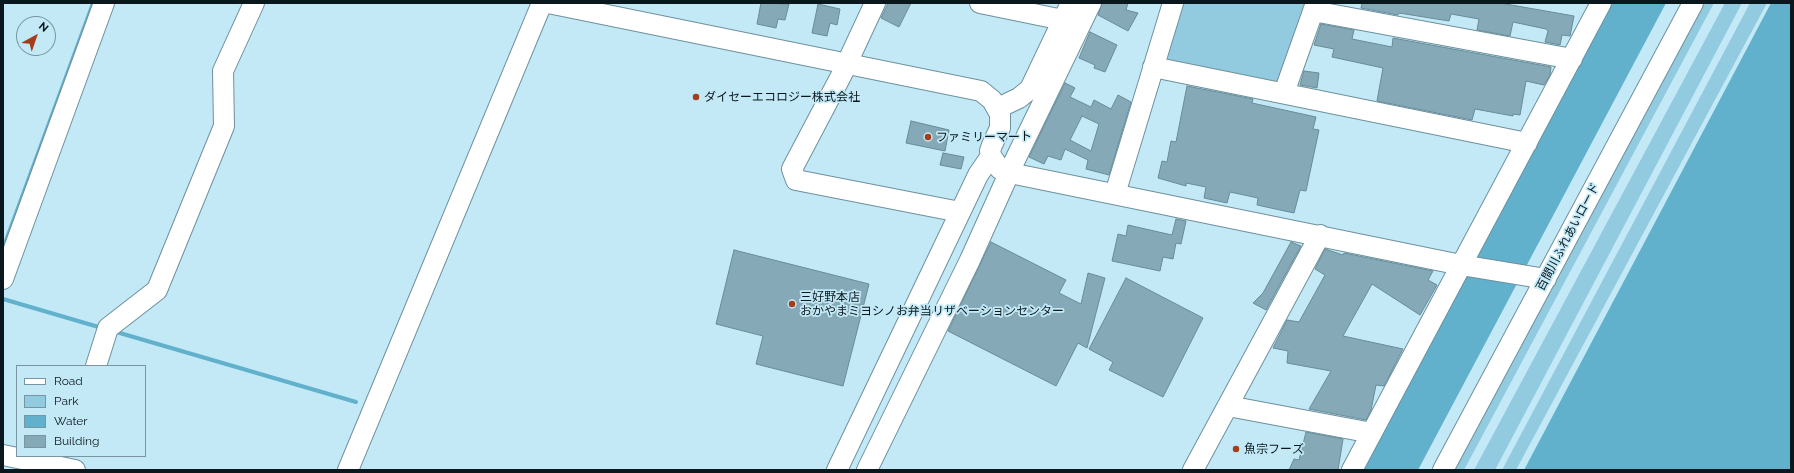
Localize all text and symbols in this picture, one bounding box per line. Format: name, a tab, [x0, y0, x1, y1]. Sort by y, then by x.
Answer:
north arrow	[16, 16, 56, 56]
text: N	[36, 20, 51, 35]
place label: ダイセーエコロジー株式会社	[704, 90, 860, 104]
marker: ダイセーエコロジー株式会社	[691, 92, 701, 102]
place label: ファミリーマート	[936, 130, 1032, 144]
marker: ファミリーマート	[923, 132, 933, 142]
street label: 百間川ふれあいロード	[1533, 181, 1603, 293]
place label: 三好野本店 おかやまミヨシノお弁当リザベーションセンター	[800, 290, 1064, 318]
marker: 三好野本店 おかやまミヨシノお弁当リザベーションセンター	[787, 299, 797, 309]
legend	[16, 365, 146, 457]
text: Road	[54, 374, 83, 388]
text: Park	[54, 394, 79, 408]
text: Water	[54, 414, 88, 428]
text: Building	[54, 434, 100, 448]
place label: 魚宗フーズ	[1244, 442, 1304, 456]
marker: 魚宗フーズ	[1231, 444, 1241, 454]

